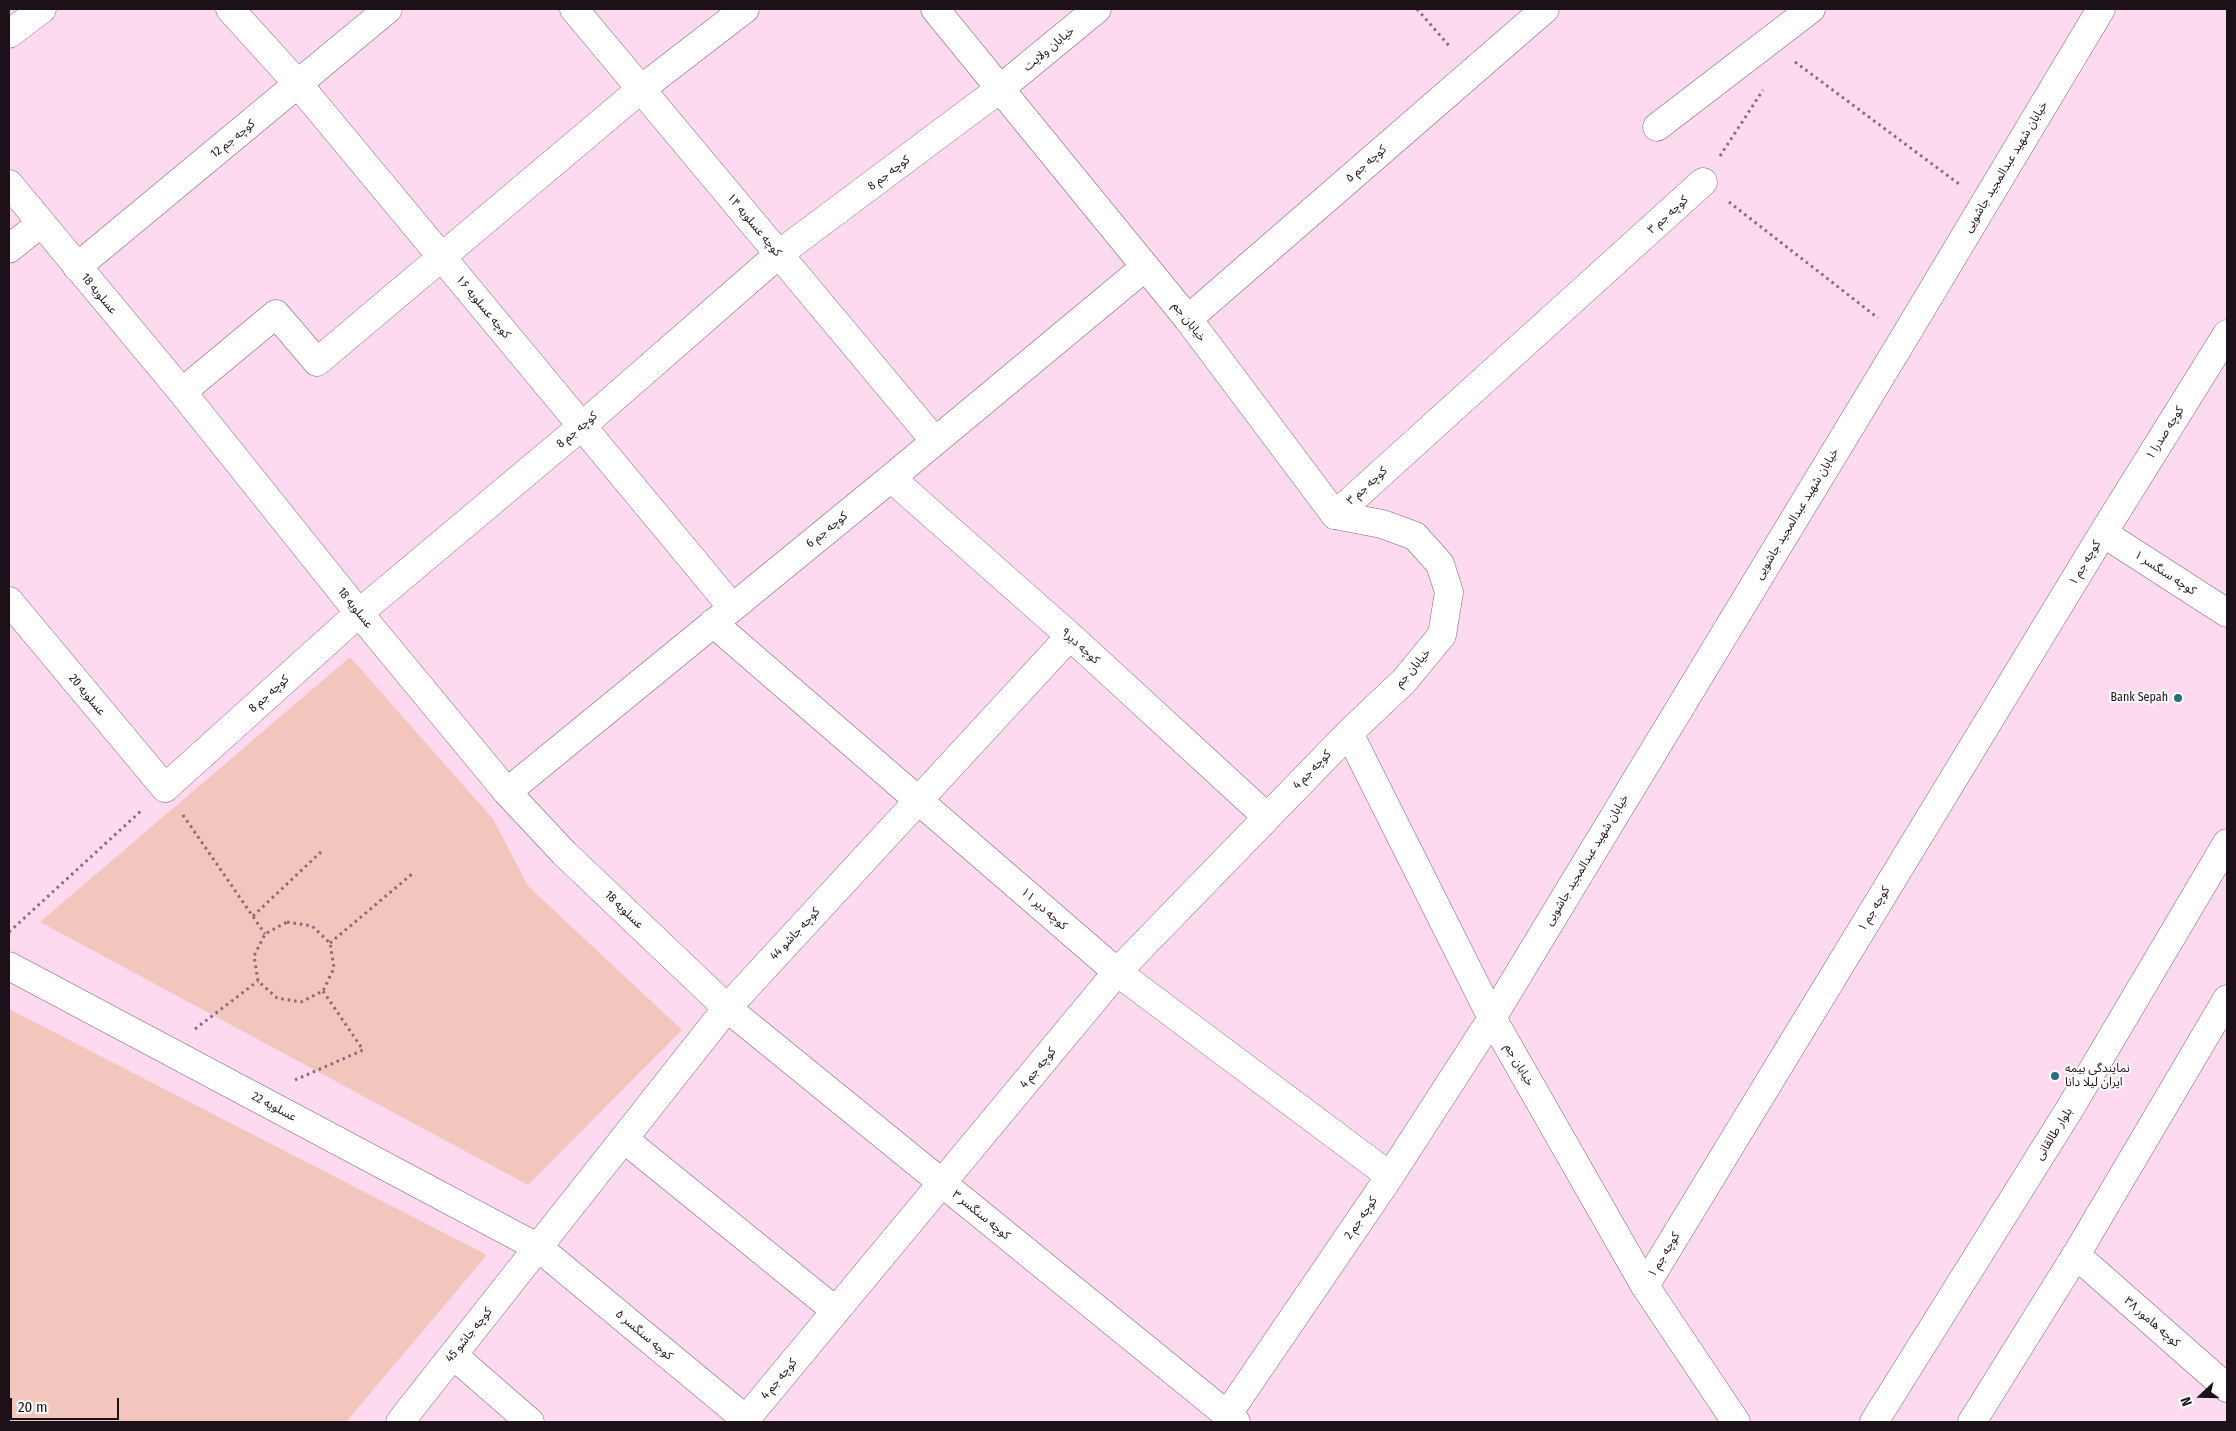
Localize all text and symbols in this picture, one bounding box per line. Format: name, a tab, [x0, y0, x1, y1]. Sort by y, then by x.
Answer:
street label: خیابان ولایت	[1021, 24, 1077, 74]
street label: خیابان شهید عبدالمجید جاشویی	[1961, 99, 2051, 235]
street label: کوچه جم 12	[208, 117, 258, 161]
street label: کوچه جم ۵	[1342, 142, 1390, 186]
street label: کوچه جم 8	[865, 153, 913, 193]
street label: کوچه عسلویه ۱۴	[723, 191, 785, 259]
street label: کوچه جم ۳	[1645, 193, 1691, 237]
street label: عسلویه 18	[78, 271, 120, 317]
street label: کوچه عسلویه ۱۶	[452, 273, 514, 341]
street label: خیابان جم	[1169, 299, 1209, 345]
street label: کوچه صدرا ۱	[2143, 404, 2187, 462]
street label: کوچه جم 8	[554, 409, 600, 451]
street label: خیابان شهید عبدالمجید جاشویی	[1752, 446, 1842, 582]
street label: کوچه جم ۳	[1344, 464, 1390, 508]
street label: کوچه جم 6	[803, 509, 851, 551]
street label: کوچه جم ۱	[2066, 538, 2104, 588]
street label: کوچه سنگسر ۱	[2131, 548, 2199, 598]
street label: عسلویه 18	[334, 585, 376, 631]
street label: کوچه دیر۹	[1058, 625, 1102, 667]
street label: خیابان جم	[1392, 646, 1434, 690]
street label: عسلویه 20	[66, 671, 108, 719]
street label: کوچه جم 8	[246, 672, 292, 716]
place label: Bank Sepah	[2110, 691, 2168, 705]
marker: Bank Sepah	[2172, 692, 2184, 704]
street label: کوچه جم 4	[1290, 747, 1334, 793]
street label: خیابان شهید عبدالمجید جاشویی	[1542, 792, 1632, 928]
street label: کوچه جم ۱	[1855, 884, 1893, 934]
street label: کوچه دیر ۱۱	[1018, 885, 1070, 933]
street label: عسلویه 18	[602, 888, 646, 932]
street label: کوچه جاشو 44	[767, 905, 823, 963]
street label: خیابان جم	[1501, 1041, 1537, 1089]
street label: کوچه جم 4	[1017, 1045, 1059, 1091]
place label: نمایندگی بیمه ایران لیلا دانا	[2065, 1062, 2130, 1090]
marker: نمایندگی بیمه ایران لیلا دانا	[2049, 1070, 2061, 1082]
street label: عسلویه 22	[249, 1089, 299, 1125]
street label: بلوار طالقانی	[2032, 1105, 2076, 1163]
street label: کوچه سنگسر ۳	[949, 1187, 1013, 1243]
street label: کوچه جم 2	[1342, 1194, 1380, 1242]
street label: کوچه جم ۱	[1645, 1230, 1683, 1280]
street label: کوچه هامور ۳۸	[2121, 1294, 2183, 1350]
street label: کوچه جاشو 45	[443, 1305, 495, 1365]
street label: کوچه سنگسر ۵	[612, 1307, 676, 1363]
street label: کوچه جم 4	[758, 1356, 800, 1402]
north arrow	[2176, 1371, 2226, 1421]
scale bar	[12, 1388, 121, 1420]
text: N	[2177, 1395, 2196, 1409]
text: 20 m	[18, 1398, 48, 1416]

